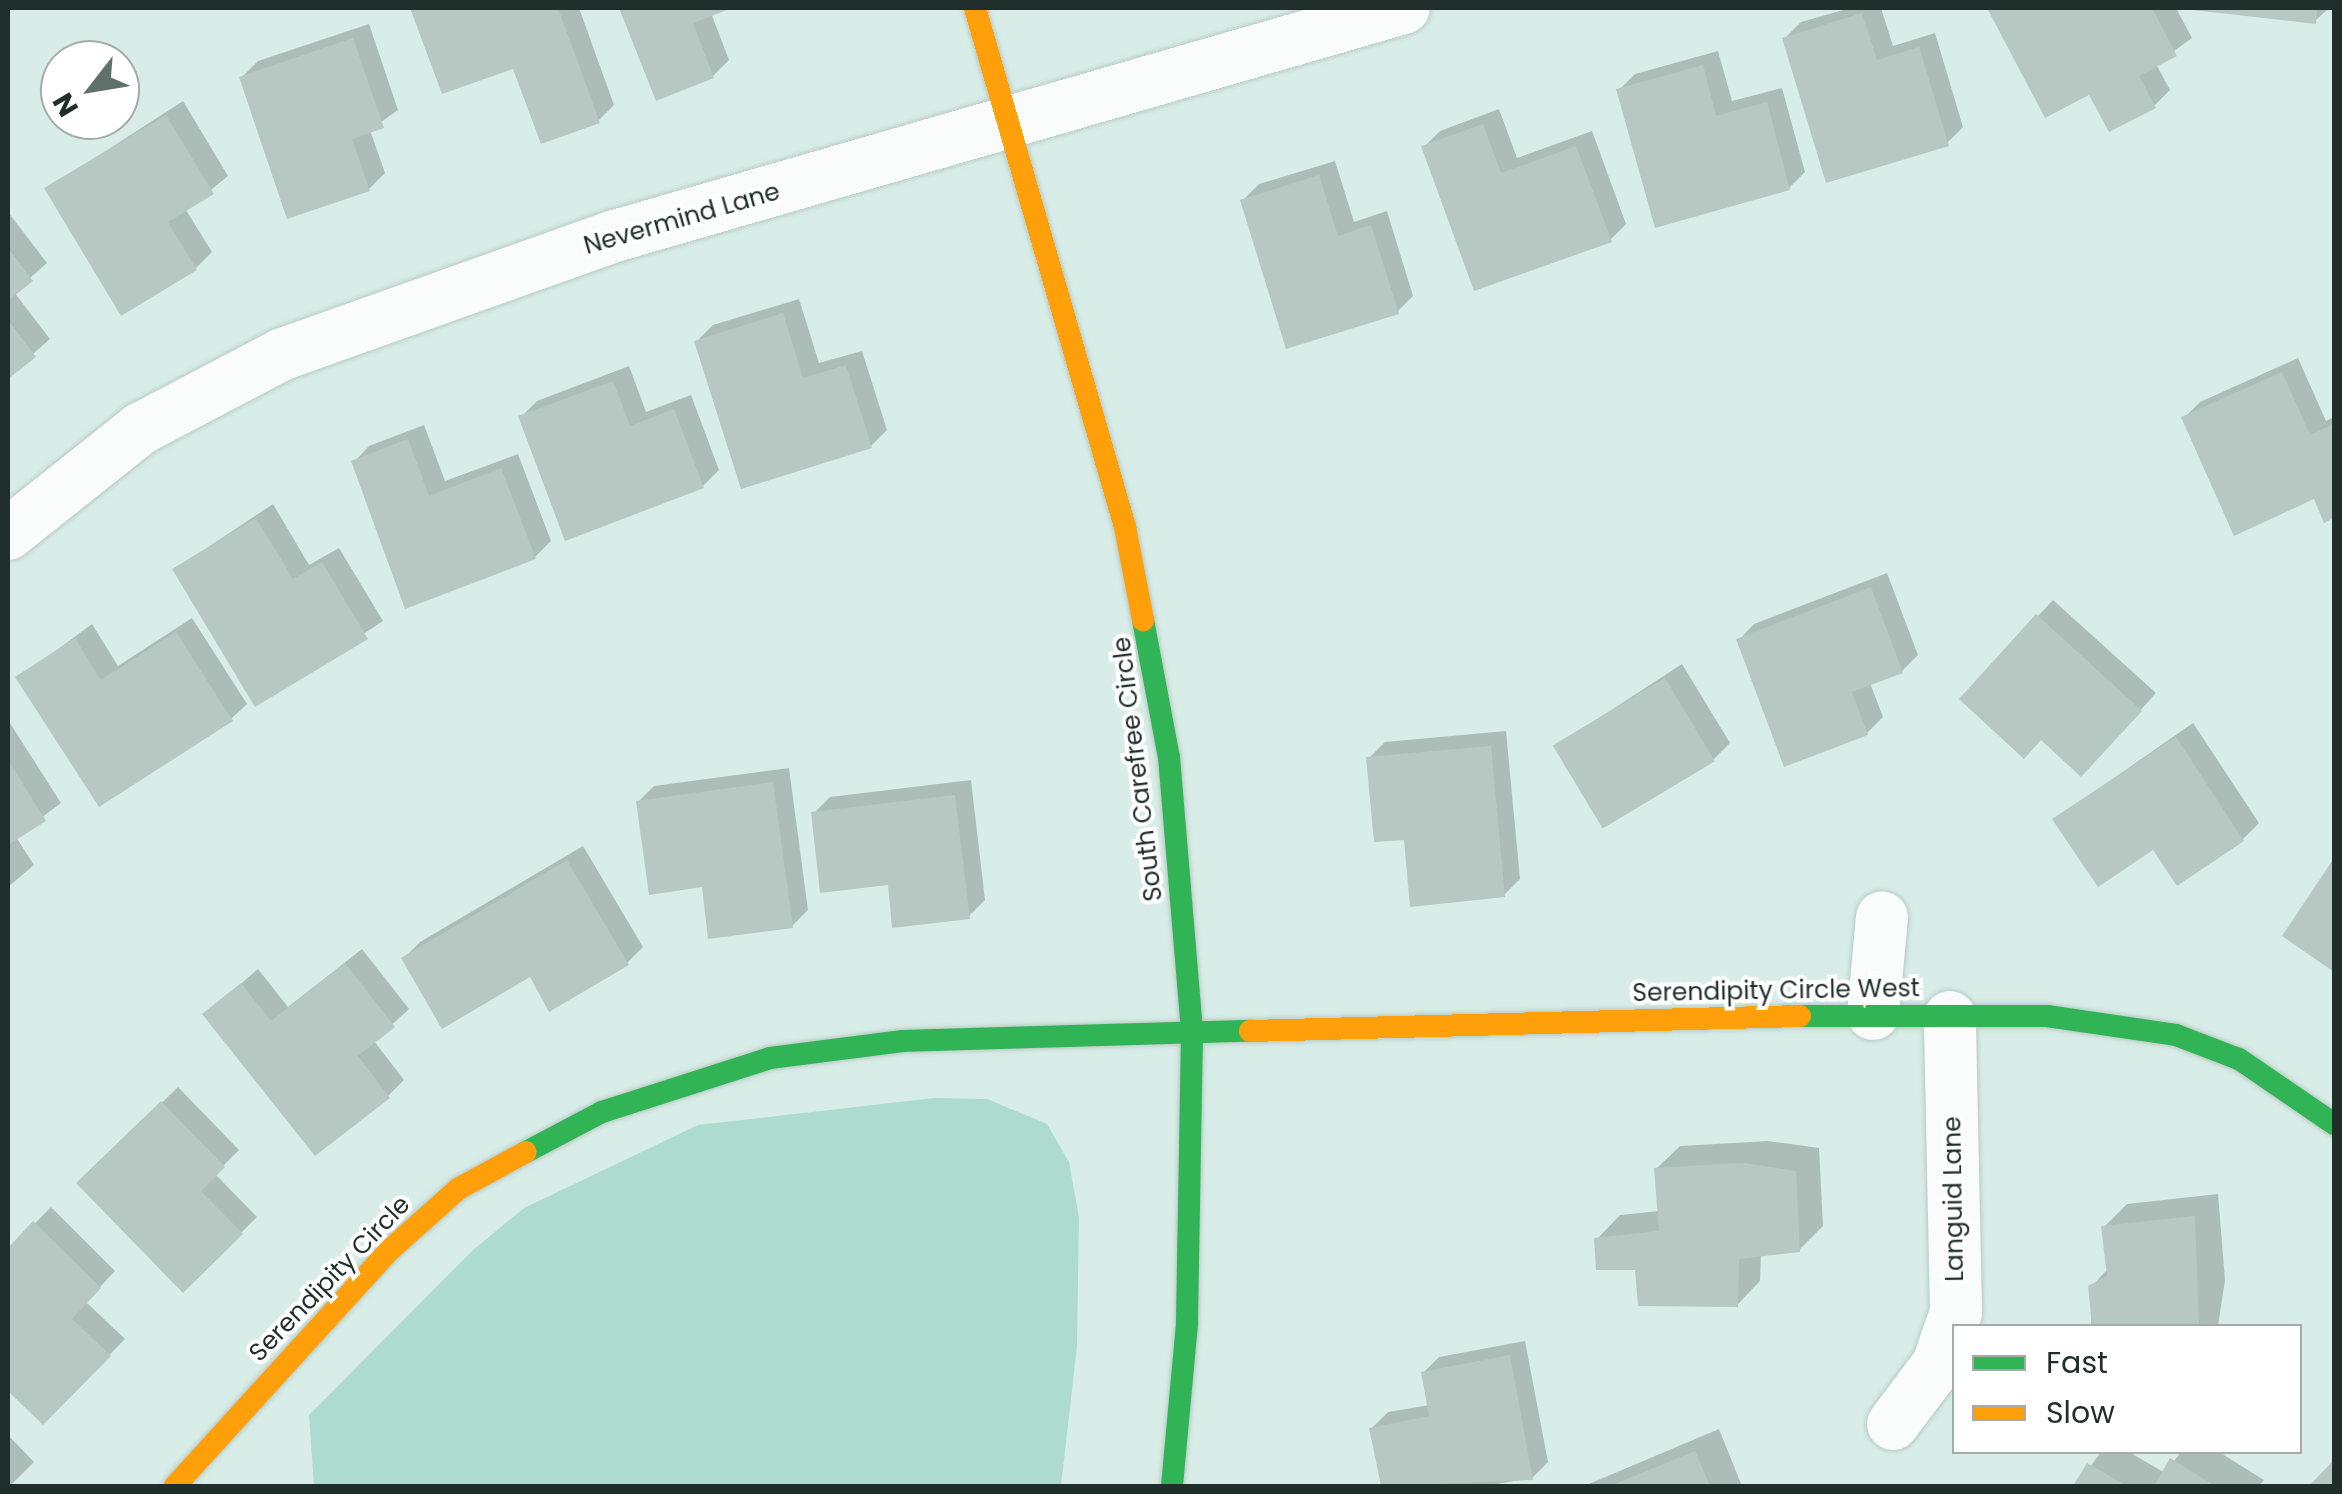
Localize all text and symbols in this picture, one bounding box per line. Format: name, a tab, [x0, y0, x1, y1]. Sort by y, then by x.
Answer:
north arrow	[40, 40, 140, 140]
text: N	[43, 86, 88, 124]
street label: Nevermind Lane	[580, 177, 784, 261]
street label: South Carefree Circle	[1107, 635, 1169, 903]
street label: Serendipity Circle West	[1632, 973, 1920, 1009]
street label: Languid Lane	[1938, 1116, 1970, 1282]
street label: Serendipity Circle	[243, 1190, 417, 1368]
legend	[1952, 1324, 2302, 1454]
text: Fast	[2046, 1341, 2108, 1384]
text: Slow	[2046, 1391, 2115, 1434]

